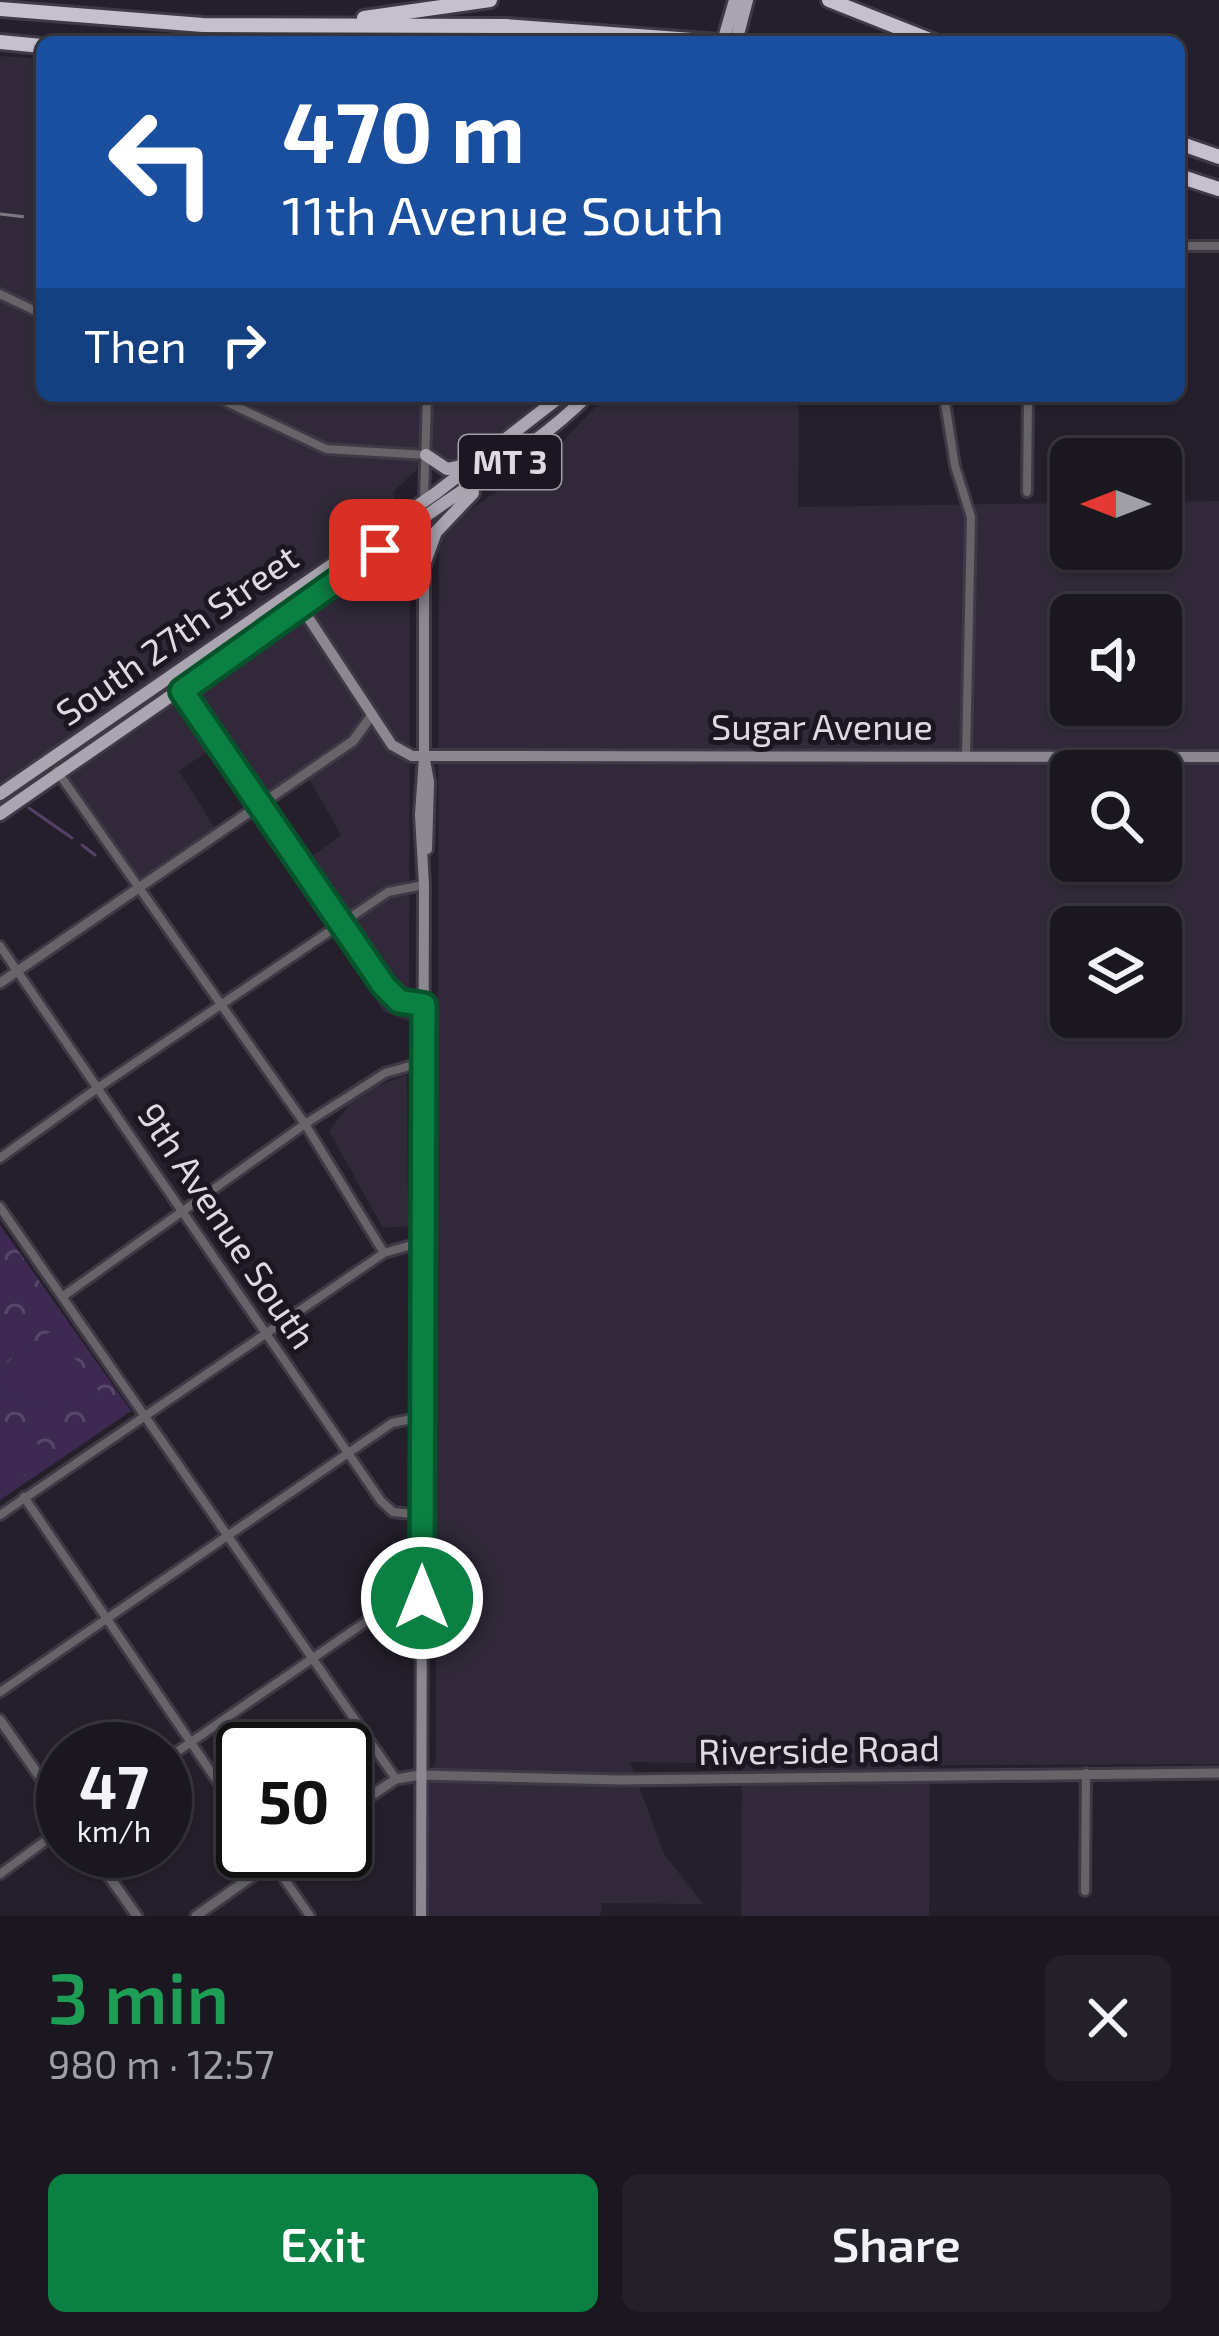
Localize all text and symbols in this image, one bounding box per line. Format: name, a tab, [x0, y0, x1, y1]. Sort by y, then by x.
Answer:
text: 470 m	[282, 79, 525, 180]
icon: left	[84, 84, 240, 240]
text: 11th Avenue South	[282, 181, 724, 246]
icon: right	[211, 312, 277, 378]
text: Then	[84, 318, 187, 372]
road number: MT 3	[459, 435, 561, 489]
north arrow	[1050, 438, 1182, 570]
map controls	[1050, 438, 1182, 1038]
pin	[329, 499, 431, 601]
icon: arrive	[347, 517, 413, 583]
street label: South 27th Street	[47, 534, 305, 733]
button: sound	[1050, 594, 1182, 726]
street label: Sugar Avenue	[711, 704, 933, 747]
button: search	[1050, 750, 1182, 882]
button: layers	[1050, 906, 1182, 1038]
street label: 9th Avenue South	[130, 1094, 326, 1356]
position arrow	[359, 1535, 485, 1661]
speed limit sign: 50	[216, 1722, 372, 1878]
street label: Riverside Road	[698, 1725, 940, 1772]
text: 47	[79, 1749, 149, 1821]
text: km/h	[77, 1812, 151, 1848]
text: 3 min	[48, 1952, 229, 2038]
button: close	[1045, 1955, 1171, 2081]
text: 980 m · 12:57	[48, 2040, 274, 2087]
button: Exit	[48, 2174, 598, 2312]
button: Share	[622, 2174, 1171, 2312]

